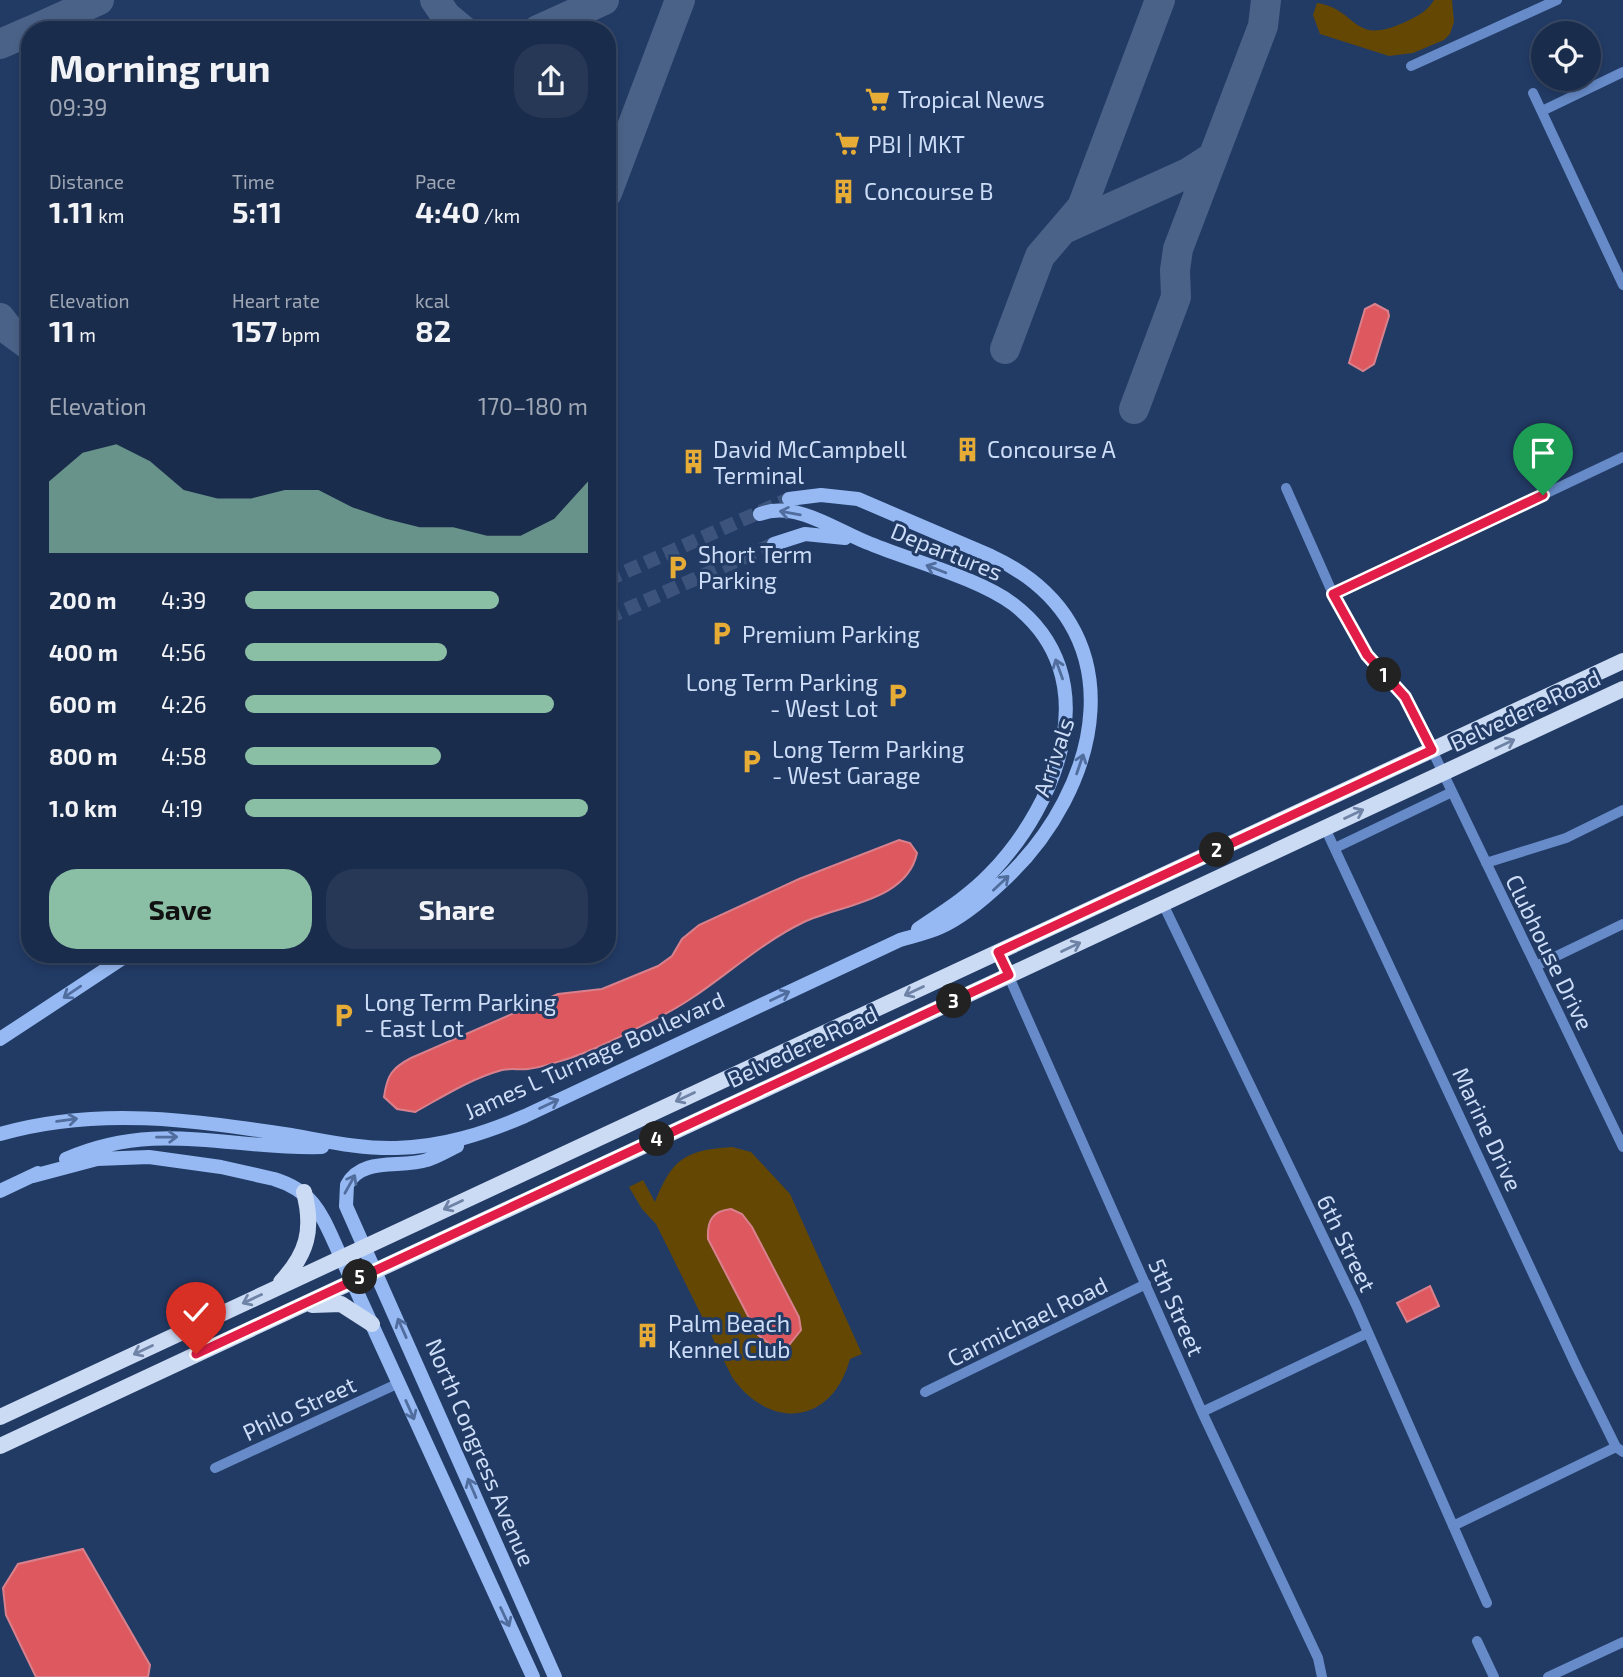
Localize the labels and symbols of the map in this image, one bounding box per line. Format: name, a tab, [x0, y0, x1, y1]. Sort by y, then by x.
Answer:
supermarket icon: Tropical News	[864, 85, 892, 113]
place label: Tropical News	[898, 85, 1045, 113]
supermarket icon: PBI | MKT	[834, 130, 862, 158]
place label: PBI | MKT	[868, 130, 965, 158]
building icon: Concourse B	[830, 177, 858, 205]
place label: Concourse B	[864, 177, 993, 205]
pin	[1513, 423, 1573, 495]
place label: David McCampbell Terminal	[713, 435, 907, 489]
building icon: Concourse A	[953, 435, 981, 463]
place label: Concourse A	[987, 435, 1117, 463]
building icon: David McCampbell Terminal	[679, 448, 707, 476]
one-way arrow	[779, 506, 802, 520]
street label: Departures	[887, 516, 1007, 586]
place label: Short Term Parking	[698, 540, 812, 594]
parking icon: Short Term Parking	[664, 553, 692, 581]
one-way arrow	[925, 562, 947, 575]
parking icon: Premium Parking	[708, 620, 736, 648]
place label: Premium Parking	[742, 620, 920, 648]
pin: 1	[1366, 658, 1402, 692]
one-way arrow	[1052, 659, 1065, 681]
street label: Belvedere Road	[1446, 663, 1604, 757]
place label: Long Term Parking - West Lot	[686, 668, 878, 722]
parking icon: Long Term Parking - West Lot	[884, 681, 912, 709]
street label: Arrivals	[1026, 714, 1080, 800]
place label: Long Term Parking - West Garage	[772, 735, 964, 789]
one-way arrow	[1494, 737, 1515, 751]
parking icon: Long Term Parking - West Garage	[738, 748, 766, 776]
one-way arrow	[1074, 753, 1087, 775]
one-way arrow	[1343, 807, 1364, 820]
pin: 2	[1200, 832, 1234, 868]
street label: Clubhouse Drive	[1500, 870, 1600, 1034]
one-way arrow	[992, 875, 1010, 891]
one-way arrow	[1060, 939, 1081, 953]
one-way arrow	[63, 984, 82, 999]
pin: 3	[936, 984, 972, 1018]
street label: James L Turnage Boulevard	[460, 985, 728, 1125]
one-way arrow	[904, 985, 925, 998]
place label: Long Term Parking - East Lot	[364, 988, 556, 1042]
one-way arrow	[769, 989, 790, 1003]
street label: Belvedere Road	[723, 999, 881, 1093]
parking icon: Long Term Parking - East Lot	[330, 1001, 358, 1029]
street label: Marine Drive	[1447, 1063, 1529, 1195]
one-way arrow	[675, 1092, 696, 1105]
one-way arrow	[538, 1097, 559, 1110]
one-way arrow	[55, 1114, 78, 1127]
pin: 4	[640, 1122, 674, 1156]
one-way arrow	[156, 1130, 179, 1144]
one-way arrow	[344, 1174, 358, 1195]
street label: 6th Street	[1312, 1190, 1383, 1296]
one-way arrow	[443, 1199, 465, 1212]
street label: 5th Street	[1143, 1254, 1211, 1360]
pin: 5	[342, 1260, 378, 1294]
street label: Carmichael Road	[942, 1270, 1112, 1372]
pin	[166, 1282, 226, 1354]
one-way arrow	[241, 1293, 263, 1306]
place label: Palm Beach Kennel Club	[668, 1309, 790, 1363]
one-way arrow	[395, 1317, 408, 1339]
building icon: Palm Beach Kennel Club	[634, 1322, 662, 1350]
street label: North Congress Avenue	[420, 1334, 542, 1570]
one-way arrow	[133, 1344, 154, 1357]
street label: Philo Street	[238, 1370, 360, 1446]
one-way arrow	[405, 1399, 418, 1420]
one-way arrow	[465, 1478, 478, 1500]
one-way arrow	[498, 1606, 512, 1627]

